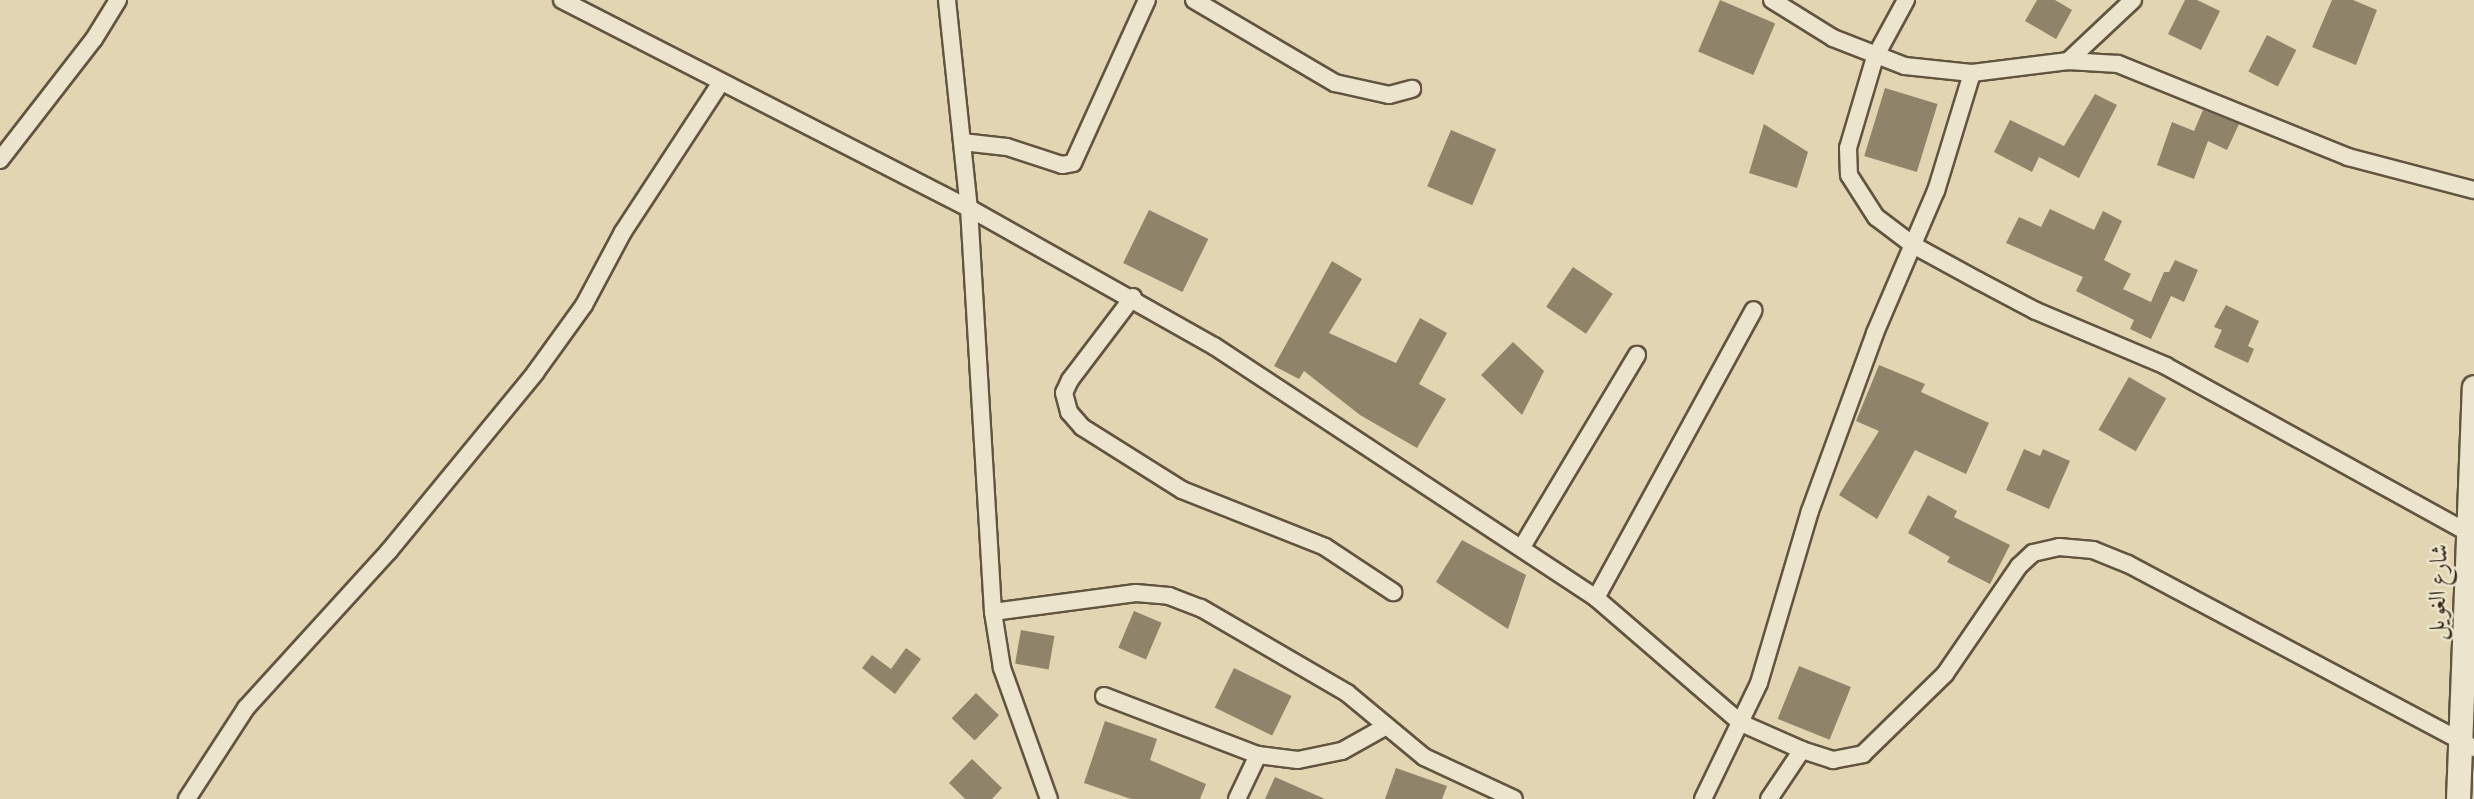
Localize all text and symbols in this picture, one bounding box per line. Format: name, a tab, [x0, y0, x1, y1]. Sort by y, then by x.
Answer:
street label: شارع الغويل	[2423, 543, 2455, 641]

